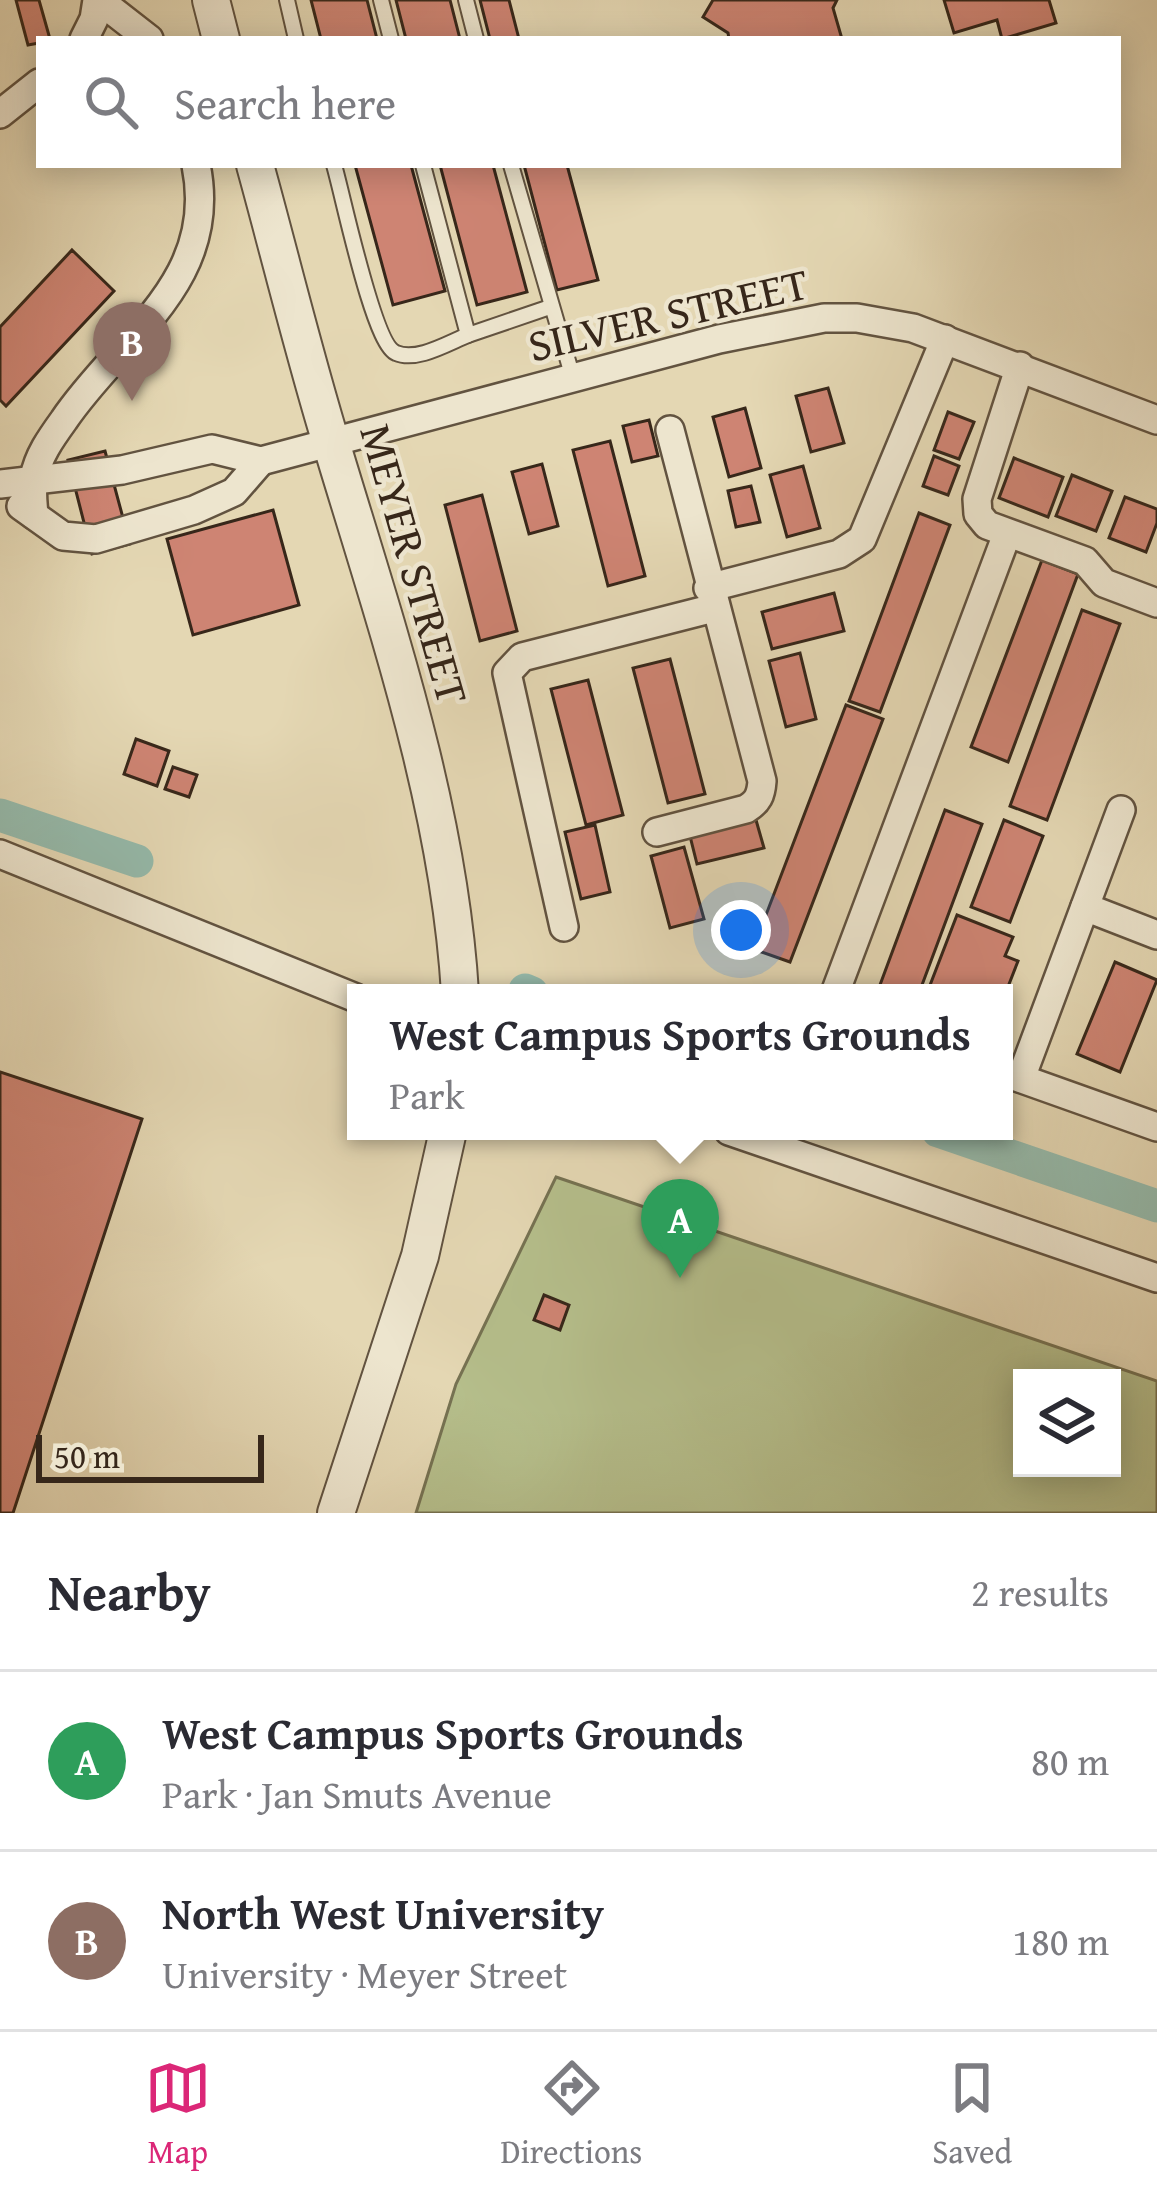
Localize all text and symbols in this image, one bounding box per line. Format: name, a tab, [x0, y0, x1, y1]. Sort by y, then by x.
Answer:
search box	[36, 36, 1121, 168]
icon: search	[78, 69, 144, 135]
text: Search here	[174, 70, 396, 135]
street label: SILVER STREET	[521, 250, 814, 377]
pin: B	[93, 302, 171, 401]
street label: MEYER STREET	[344, 416, 487, 712]
your location	[711, 900, 771, 960]
popup	[347, 984, 1013, 1140]
text: West Campus Sports Grounds	[389, 1001, 971, 1066]
text: Park	[389, 1066, 464, 1123]
pin: A	[641, 1179, 719, 1278]
map controls	[1013, 1369, 1121, 1477]
button: layers	[1013, 1369, 1121, 1477]
scale bar	[36, 1429, 264, 1482]
text: 50 m	[54, 1432, 120, 1480]
text: Nearby	[48, 1554, 211, 1629]
text: 2 results	[971, 1563, 1109, 1620]
text: West Campus Sports Grounds	[162, 1700, 744, 1765]
text: A	[75, 1732, 99, 1789]
text: 80 m	[1031, 1732, 1109, 1789]
text: Park · Jan Smuts Avenue	[162, 1765, 552, 1822]
text: North West University	[162, 1880, 604, 1945]
text: B	[75, 1912, 99, 1969]
text: 180 m	[1012, 1912, 1109, 1969]
text: University · Meyer Street	[162, 1945, 567, 2002]
tab: Map	[145, 2055, 211, 2175]
tab: Directions	[501, 2055, 642, 2175]
tab: Saved	[932, 2055, 1012, 2175]

